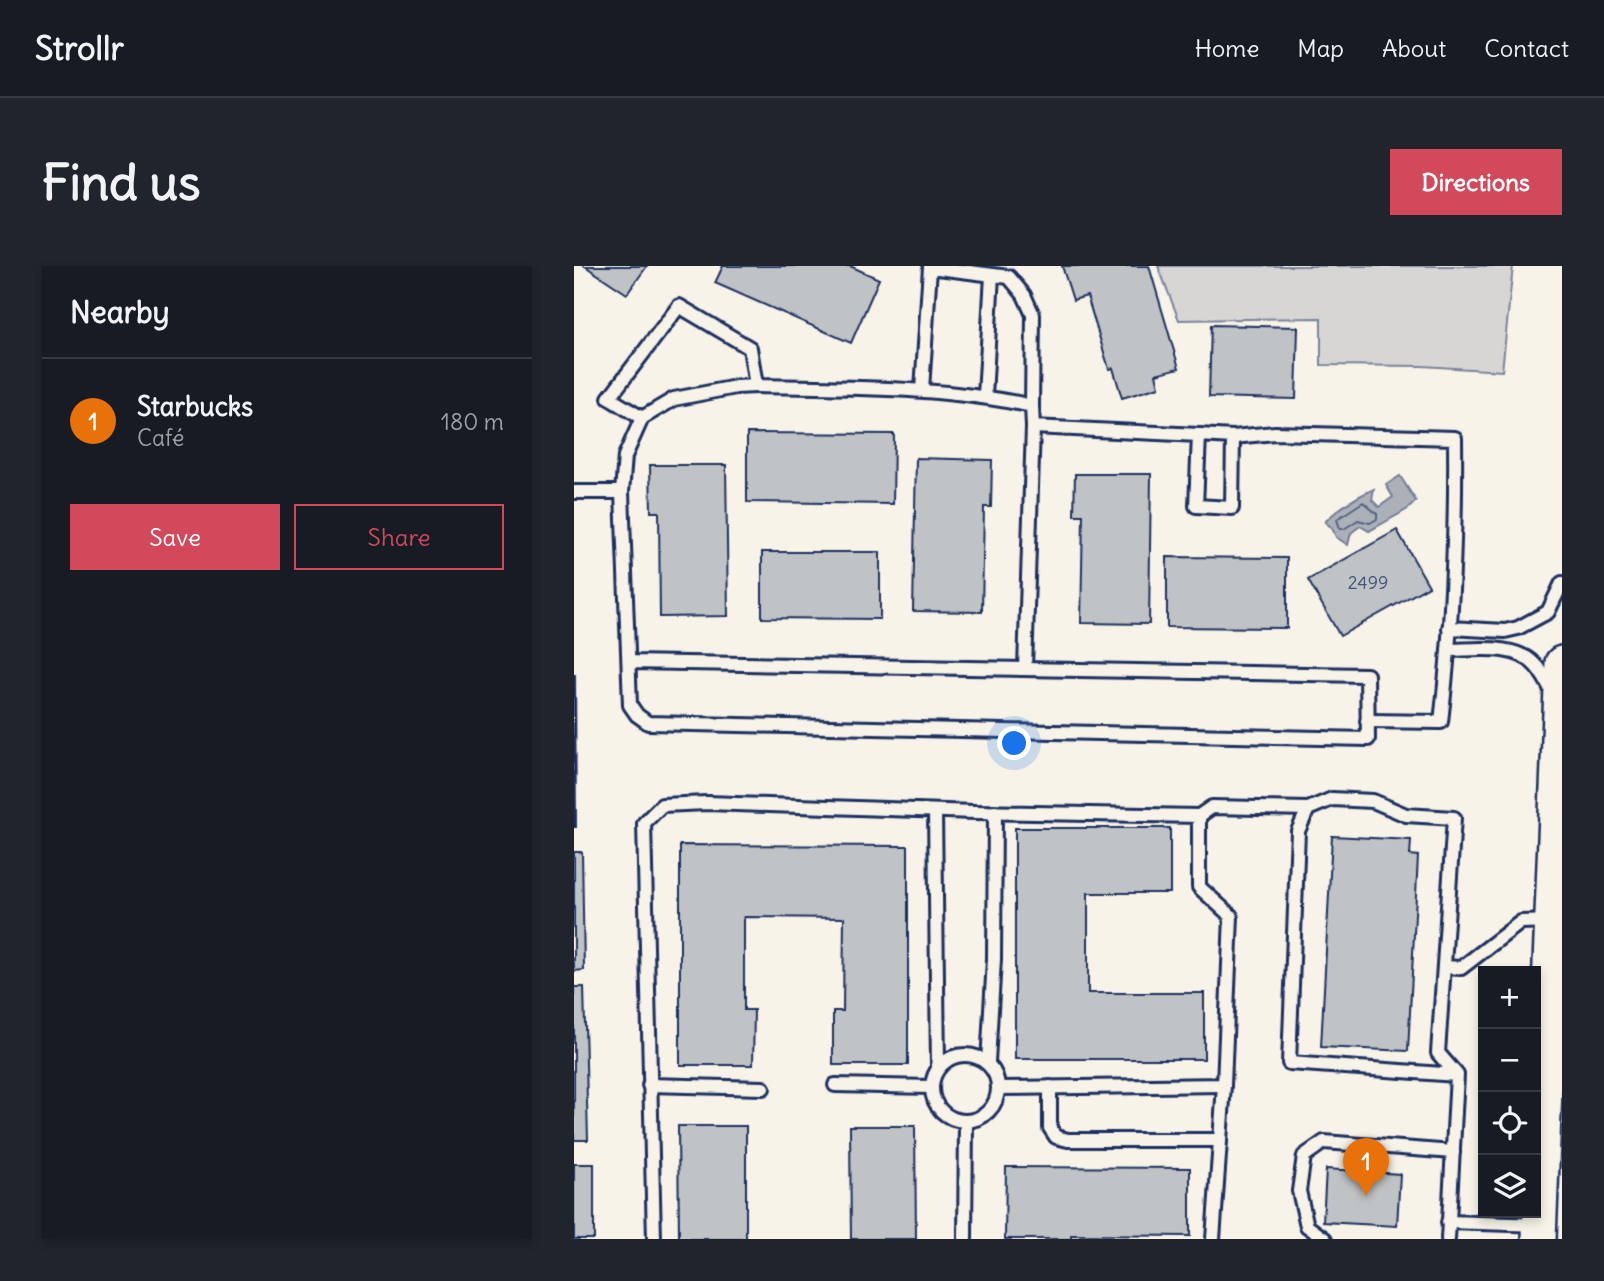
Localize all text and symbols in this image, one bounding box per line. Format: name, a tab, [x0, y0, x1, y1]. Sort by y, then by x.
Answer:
text: Strollr	[35, 27, 124, 69]
text: Home	[1195, 33, 1259, 63]
text: Map	[1297, 33, 1344, 63]
text: About	[1382, 33, 1446, 63]
text: Contact	[1484, 33, 1569, 63]
button: Directions	[1390, 149, 1562, 215]
text: Find us	[42, 152, 200, 213]
text: Nearby	[70, 293, 170, 331]
text: Starbucks	[137, 390, 253, 423]
text: 1	[88, 407, 98, 436]
text: 180 m	[441, 407, 504, 436]
text: Café	[137, 423, 184, 452]
button: Save	[70, 504, 280, 570]
button: Share	[294, 504, 504, 570]
house number: 2499	[1348, 571, 1388, 594]
your location	[997, 726, 1031, 760]
map controls	[1478, 966, 1541, 1218]
button: +	[1478, 966, 1541, 1029]
button: −	[1478, 1029, 1541, 1092]
button: locate	[1478, 1092, 1541, 1155]
pin: 1	[1343, 1138, 1389, 1196]
button: layers	[1478, 1155, 1541, 1218]

